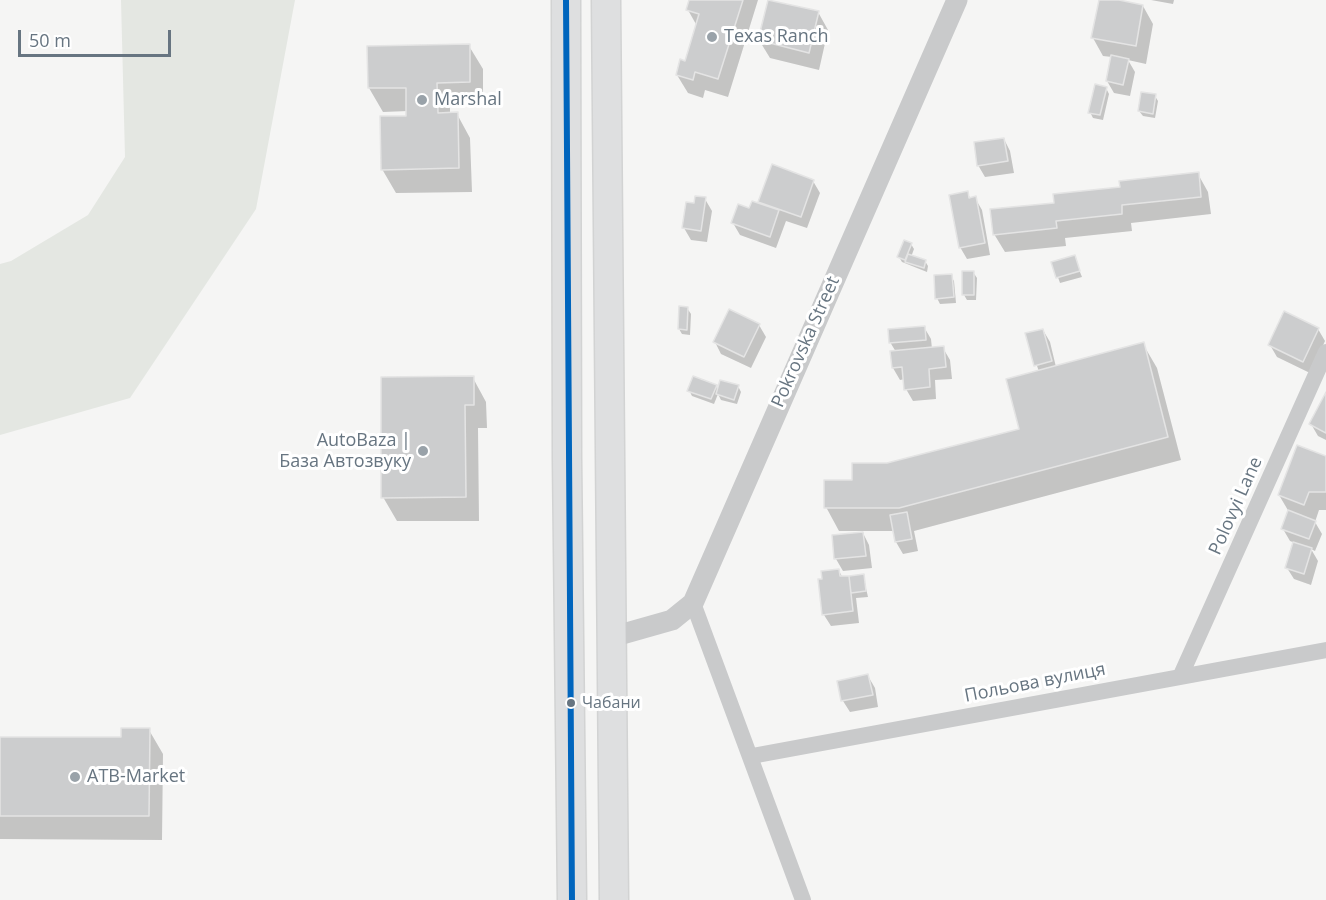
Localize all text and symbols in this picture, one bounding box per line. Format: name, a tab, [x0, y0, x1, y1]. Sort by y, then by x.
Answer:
scale bar	[21, 18, 174, 56]
place label: Texas Ranch	[724, 26, 829, 48]
text: 50 m	[29, 28, 71, 52]
marker: Texas Ranch	[705, 30, 719, 44]
place label: Marshal	[434, 89, 502, 111]
marker: Marshal	[415, 93, 429, 107]
street label: Pokrovska Street	[767, 273, 845, 411]
place label: AutoBaza | База Автозвуку	[279, 430, 411, 472]
marker: AutoBaza | База Автозвуку	[416, 444, 430, 458]
street label: Polovyi Lane	[1205, 454, 1267, 558]
street label: Польова вулиця	[963, 659, 1107, 707]
place label: Чабани	[582, 693, 641, 713]
marker: Чабани	[565, 697, 577, 709]
place label: ATB-Market	[87, 766, 185, 788]
marker: ATB-Market	[68, 770, 82, 784]

